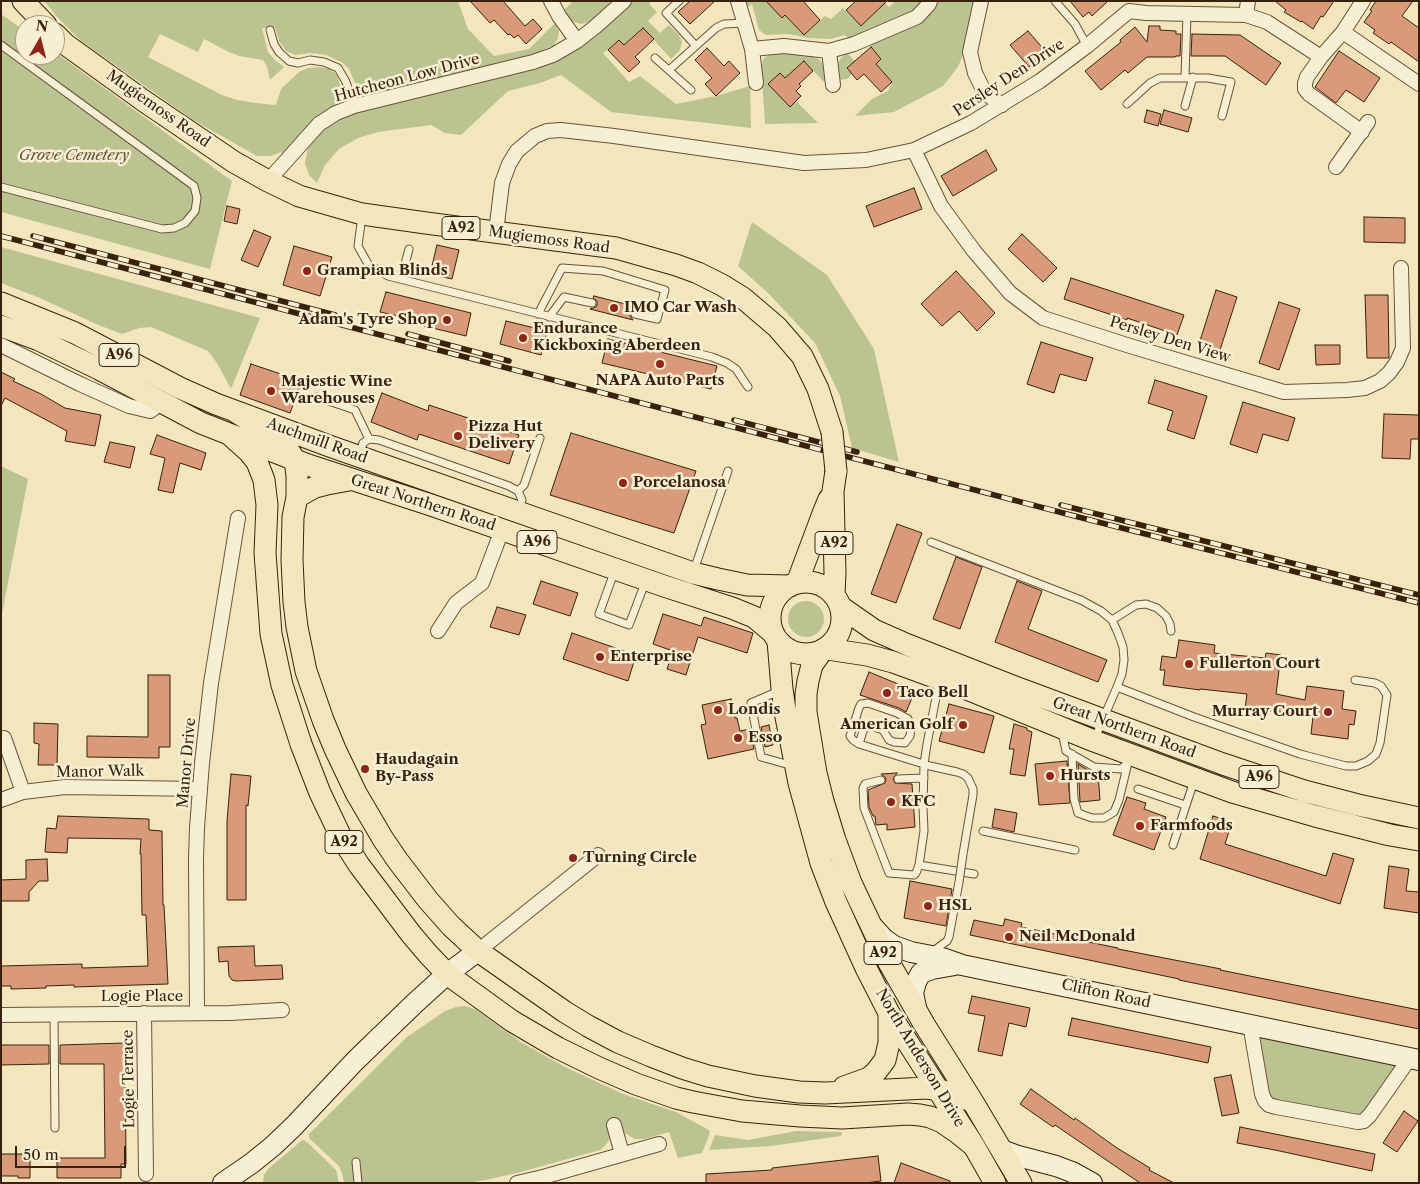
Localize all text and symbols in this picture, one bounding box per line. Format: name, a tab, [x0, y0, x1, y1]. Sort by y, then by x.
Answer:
north arrow	[15, 15, 65, 65]
text: N	[35, 16, 49, 36]
street label: Persley Den Drive	[950, 35, 1068, 121]
street label: Hutcheon Low Drive	[333, 50, 481, 106]
street label: Mugiemoss Road	[103, 67, 213, 151]
park label: Grove Cemetery	[19, 147, 129, 165]
road number: A92	[442, 217, 480, 240]
street label: Mugiemoss Road	[487, 223, 611, 257]
place label: Grampian Blinds	[317, 262, 448, 280]
marker: Grampian Blinds	[301, 265, 313, 277]
place label: IMO Car Wash	[624, 299, 737, 317]
marker: IMO Car Wash	[608, 302, 620, 314]
place label: Adam's Tyre Shop	[299, 311, 437, 329]
street label: Persley Den View	[1107, 313, 1233, 367]
marker: Adam's Tyre Shop	[441, 314, 453, 326]
place label: Endurance Kickboxing Aberdeen	[533, 320, 701, 355]
marker: Endurance Kickboxing Aberdeen	[517, 332, 529, 344]
road number: A96	[99, 344, 139, 366]
marker: NAPA Auto Parts	[654, 358, 666, 370]
place label: NAPA Auto Parts	[596, 372, 724, 390]
place label: Majestic Wine Warehouses	[281, 373, 392, 408]
marker: Majestic Wine Warehouses	[265, 385, 277, 397]
street label: Auchmill Road	[264, 414, 370, 468]
place label: Pizza Hut Delivery	[468, 418, 542, 453]
marker: Pizza Hut Delivery	[452, 430, 464, 442]
street label: Great Northern Road	[348, 471, 498, 535]
place label: Porcelanosa	[633, 474, 726, 492]
marker: Porcelanosa	[617, 477, 629, 489]
road number: A96	[517, 530, 557, 554]
road number: A92	[815, 532, 853, 554]
place label: Enterprise	[610, 648, 692, 666]
marker: Enterprise	[594, 651, 606, 663]
place label: Fullerton Court	[1199, 655, 1320, 673]
marker: Fullerton Court	[1183, 658, 1195, 670]
place label: Taco Bell	[897, 684, 968, 702]
marker: Taco Bell	[881, 687, 893, 699]
street label: Great Northern Road	[1050, 694, 1198, 762]
place label: Londis	[728, 701, 780, 719]
place label: Murray Court	[1212, 703, 1318, 721]
marker: Londis	[712, 704, 724, 716]
marker: Murray Court	[1322, 706, 1334, 718]
place label: American Golf	[840, 716, 953, 734]
street label: Manor Drive	[174, 717, 200, 809]
marker: American Golf	[957, 719, 969, 731]
place label: Esso	[748, 729, 782, 747]
marker: Esso	[732, 732, 744, 744]
place label: Haudagain By-Pass	[375, 751, 459, 786]
street label: Manor Walk	[56, 762, 144, 782]
marker: Haudagain By-Pass	[359, 763, 371, 775]
road number: A96	[1239, 766, 1279, 789]
place label: Hursts	[1060, 767, 1111, 785]
marker: Hursts	[1044, 770, 1056, 782]
place label: KFC	[901, 793, 935, 811]
marker: KFC	[885, 796, 897, 808]
place label: Farmfoods	[1150, 817, 1233, 835]
marker: Farmfoods	[1134, 820, 1146, 832]
road number: A92	[325, 830, 363, 854]
place label: Turning Circle	[583, 849, 697, 867]
marker: Turning Circle	[567, 852, 579, 864]
place label: HSL	[938, 897, 972, 915]
marker: HSL	[922, 900, 934, 912]
place label: Neil McDonald	[1019, 928, 1136, 946]
marker: Neil McDonald	[1003, 931, 1015, 943]
road number: A92	[864, 941, 902, 964]
street label: Clifton Road	[1060, 976, 1152, 1012]
street label: North Anderson Drive	[871, 985, 969, 1131]
street label: Logie Place	[101, 988, 183, 1006]
street label: Logie Terrace	[119, 1029, 139, 1129]
scale bar	[18, 1136, 129, 1168]
text: 50 m	[23, 1145, 59, 1164]

